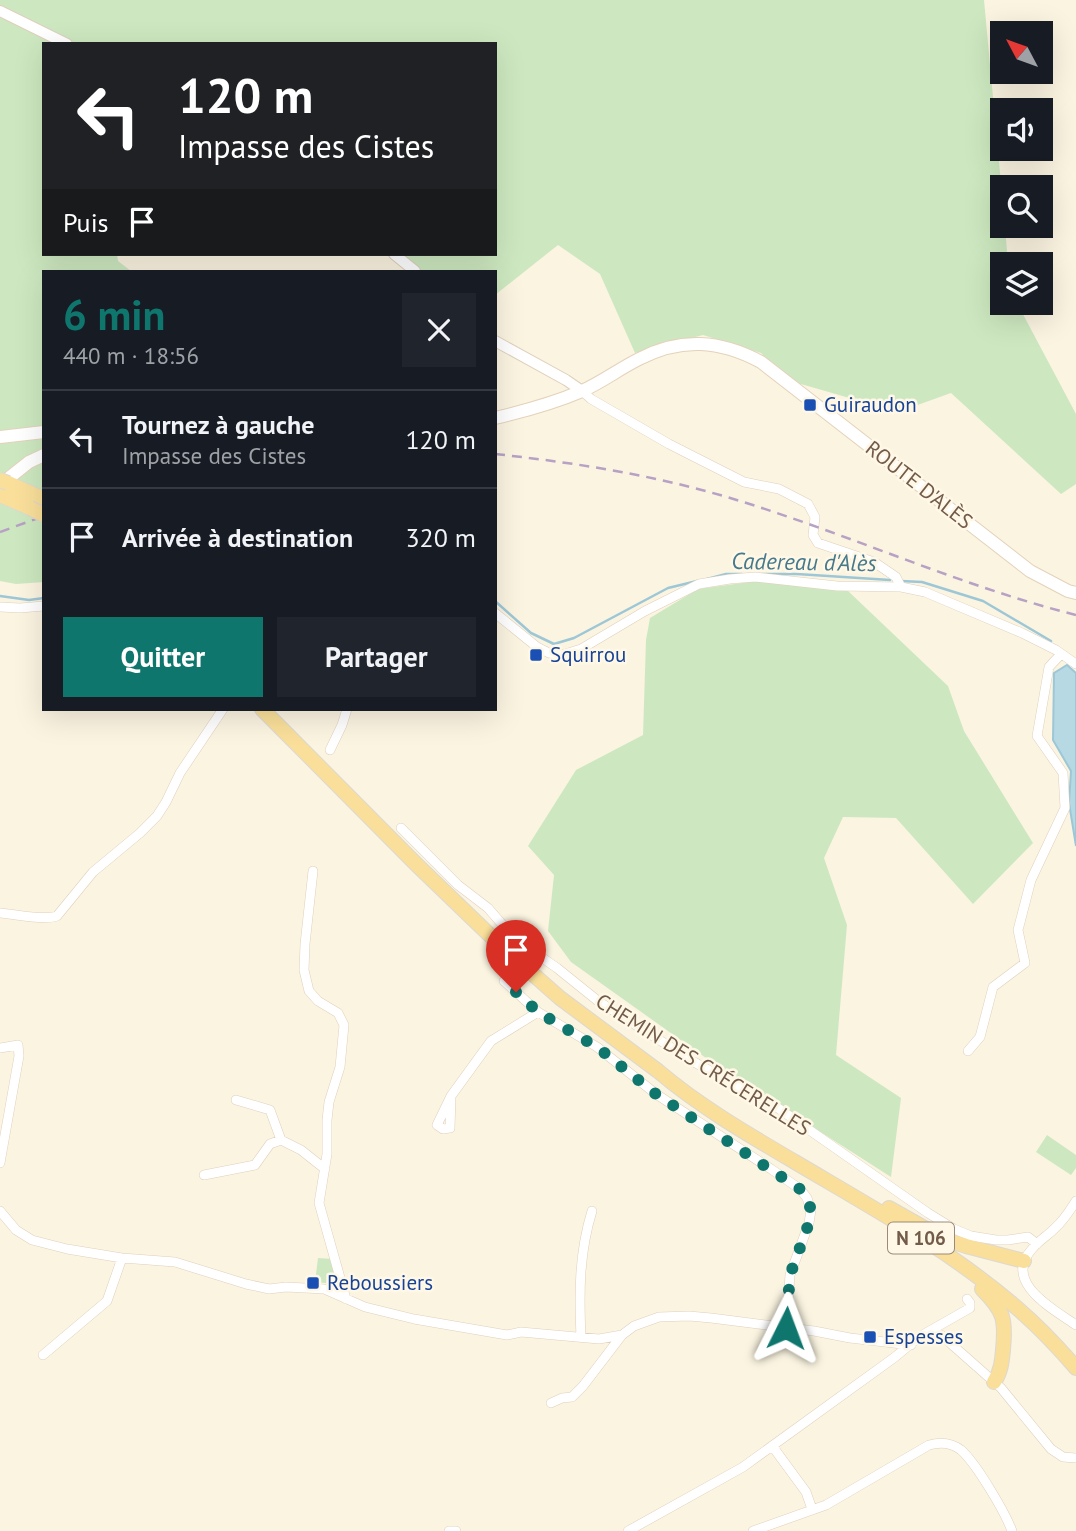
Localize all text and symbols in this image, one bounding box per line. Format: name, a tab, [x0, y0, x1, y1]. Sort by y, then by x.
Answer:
north arrow	[990, 21, 1054, 84]
map controls	[990, 21, 1053, 315]
text: 120 m	[178, 63, 313, 127]
icon: left	[63, 70, 154, 161]
button: sound	[990, 98, 1053, 161]
text: Impasse des Cistes	[178, 125, 434, 167]
button: search	[990, 175, 1053, 238]
icon: arrive	[123, 203, 161, 241]
text: Puis	[63, 206, 109, 239]
button: layers	[990, 252, 1053, 315]
text: 6 min	[63, 287, 165, 342]
button: close	[402, 293, 476, 367]
text: 440 m · 18:56	[63, 341, 199, 370]
place label: Guiraudon	[824, 391, 917, 418]
marker: Guiraudon	[802, 397, 818, 413]
text: Tournez à gauche	[122, 408, 314, 441]
icon: left	[63, 420, 101, 458]
text: 120 m	[405, 423, 476, 456]
street label: ROUTE D'ALÈS	[860, 434, 978, 535]
text: Impasse des Cistes	[122, 441, 306, 470]
icon: arrive	[63, 518, 101, 556]
text: Arrivée à destination	[122, 521, 353, 554]
text: 320 m	[405, 521, 476, 554]
water label: Cadereau d'Alès	[731, 546, 878, 577]
button: Quitter	[63, 617, 263, 697]
button: Partager	[277, 617, 476, 697]
place label: Squirrou	[550, 641, 626, 668]
marker: Squirrou	[528, 647, 544, 663]
pin	[486, 920, 546, 992]
icon: arrive	[497, 931, 535, 969]
street label: CHEMIN DES CRÉCERELLES	[591, 987, 816, 1142]
road number: N 106	[888, 1222, 954, 1254]
place label: Reboussiers	[327, 1269, 433, 1296]
marker: Reboussiers	[305, 1275, 321, 1291]
position arrow	[749, 1291, 823, 1365]
place label: Espesses	[884, 1323, 963, 1350]
marker: Espesses	[862, 1329, 878, 1345]

